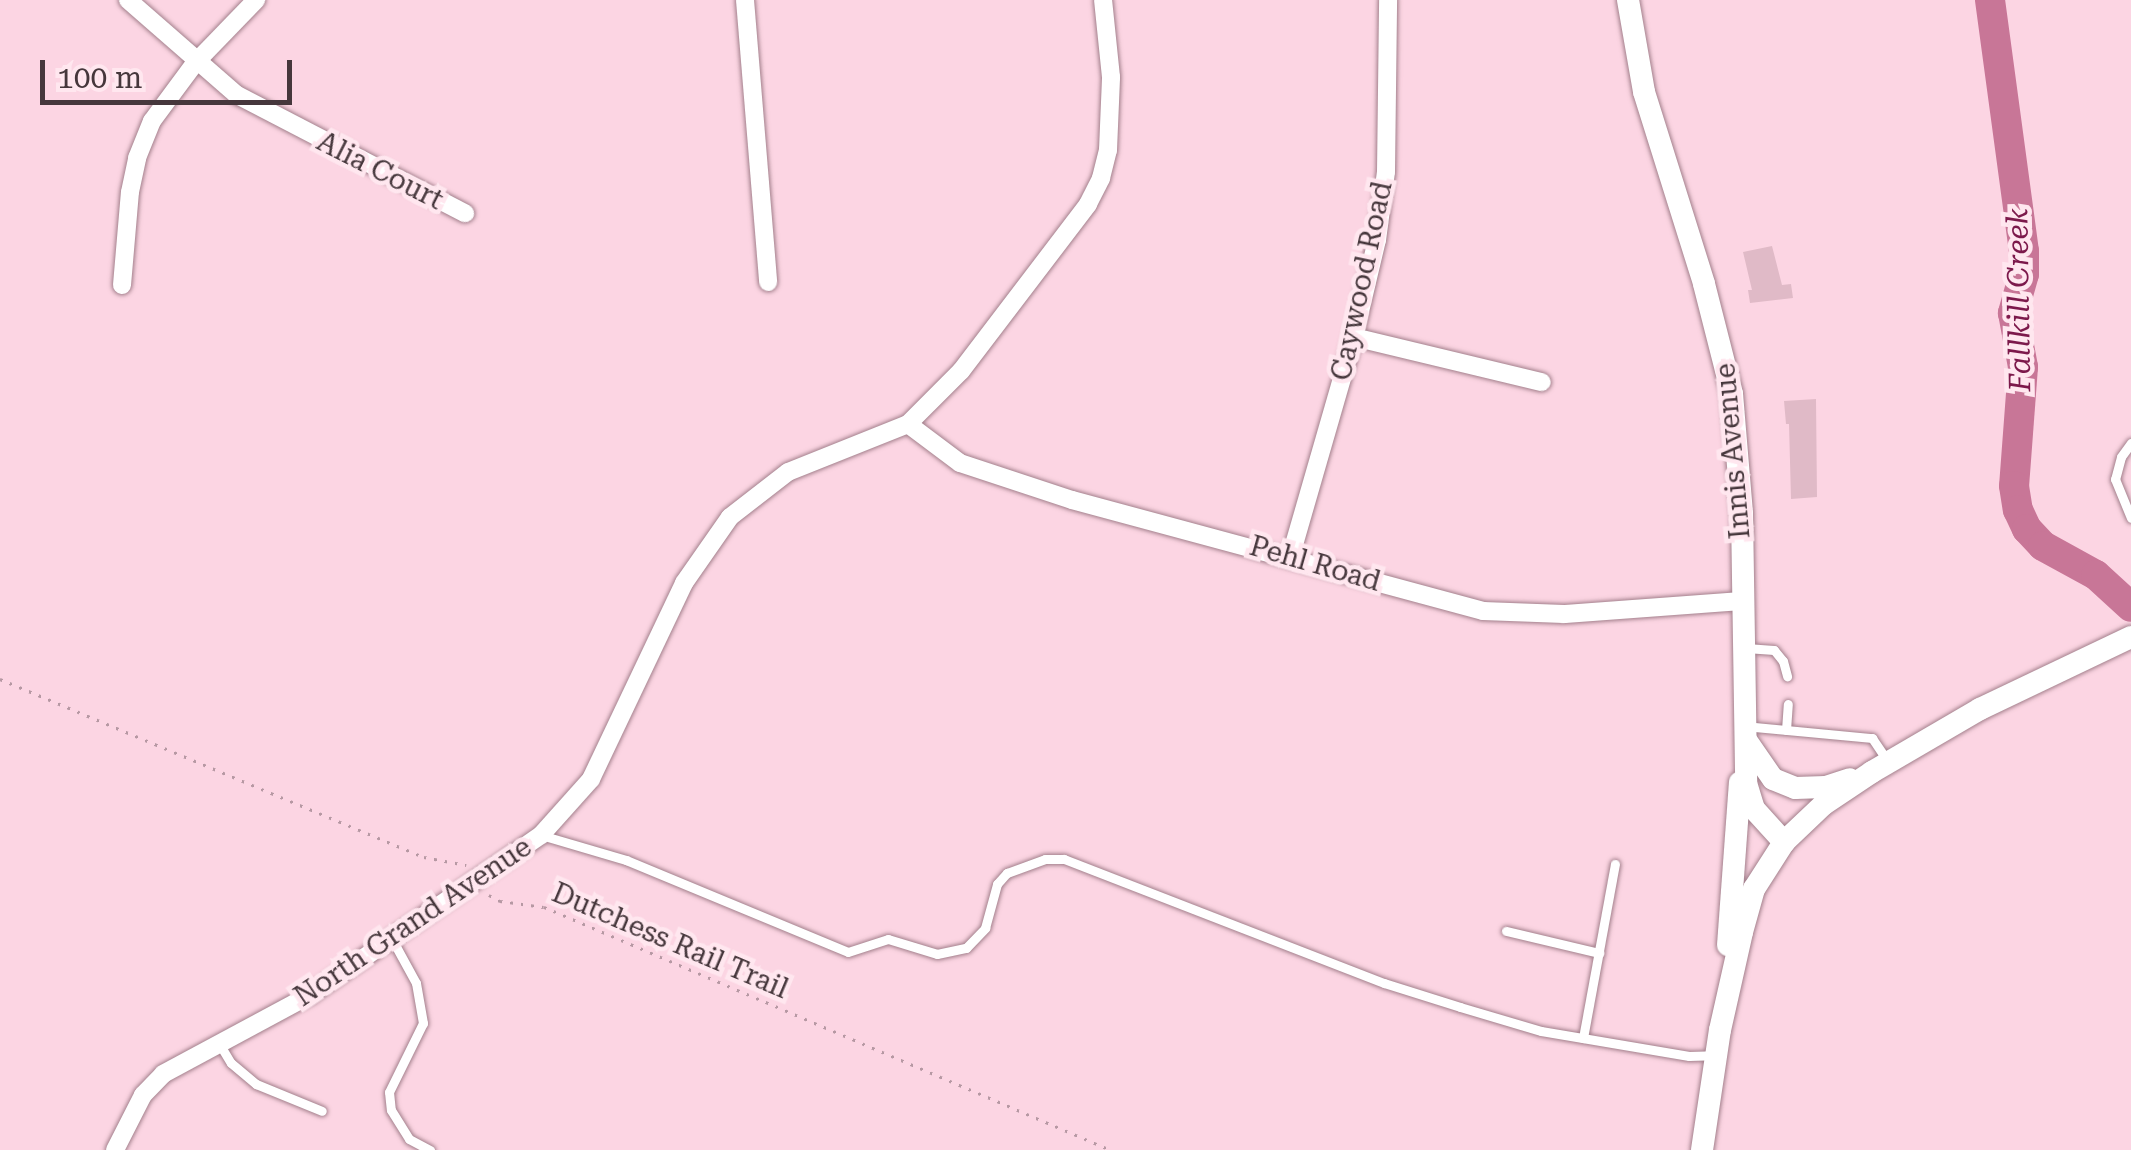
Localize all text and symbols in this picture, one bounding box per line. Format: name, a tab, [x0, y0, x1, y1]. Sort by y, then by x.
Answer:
scale bar	[45, 40, 298, 102]
text: 100 m	[57, 60, 142, 95]
street label: Alia Court	[311, 125, 449, 217]
street label: Caywood Road	[1325, 178, 1399, 384]
water label: Fallkill Creek	[1999, 208, 2039, 392]
street label: Innis Avenue	[1709, 362, 1757, 540]
street label: Pehl Road	[1246, 529, 1384, 599]
street label: North Grand Avenue	[288, 830, 538, 1014]
street label: Dutchess Rail Trail	[547, 876, 793, 1006]

